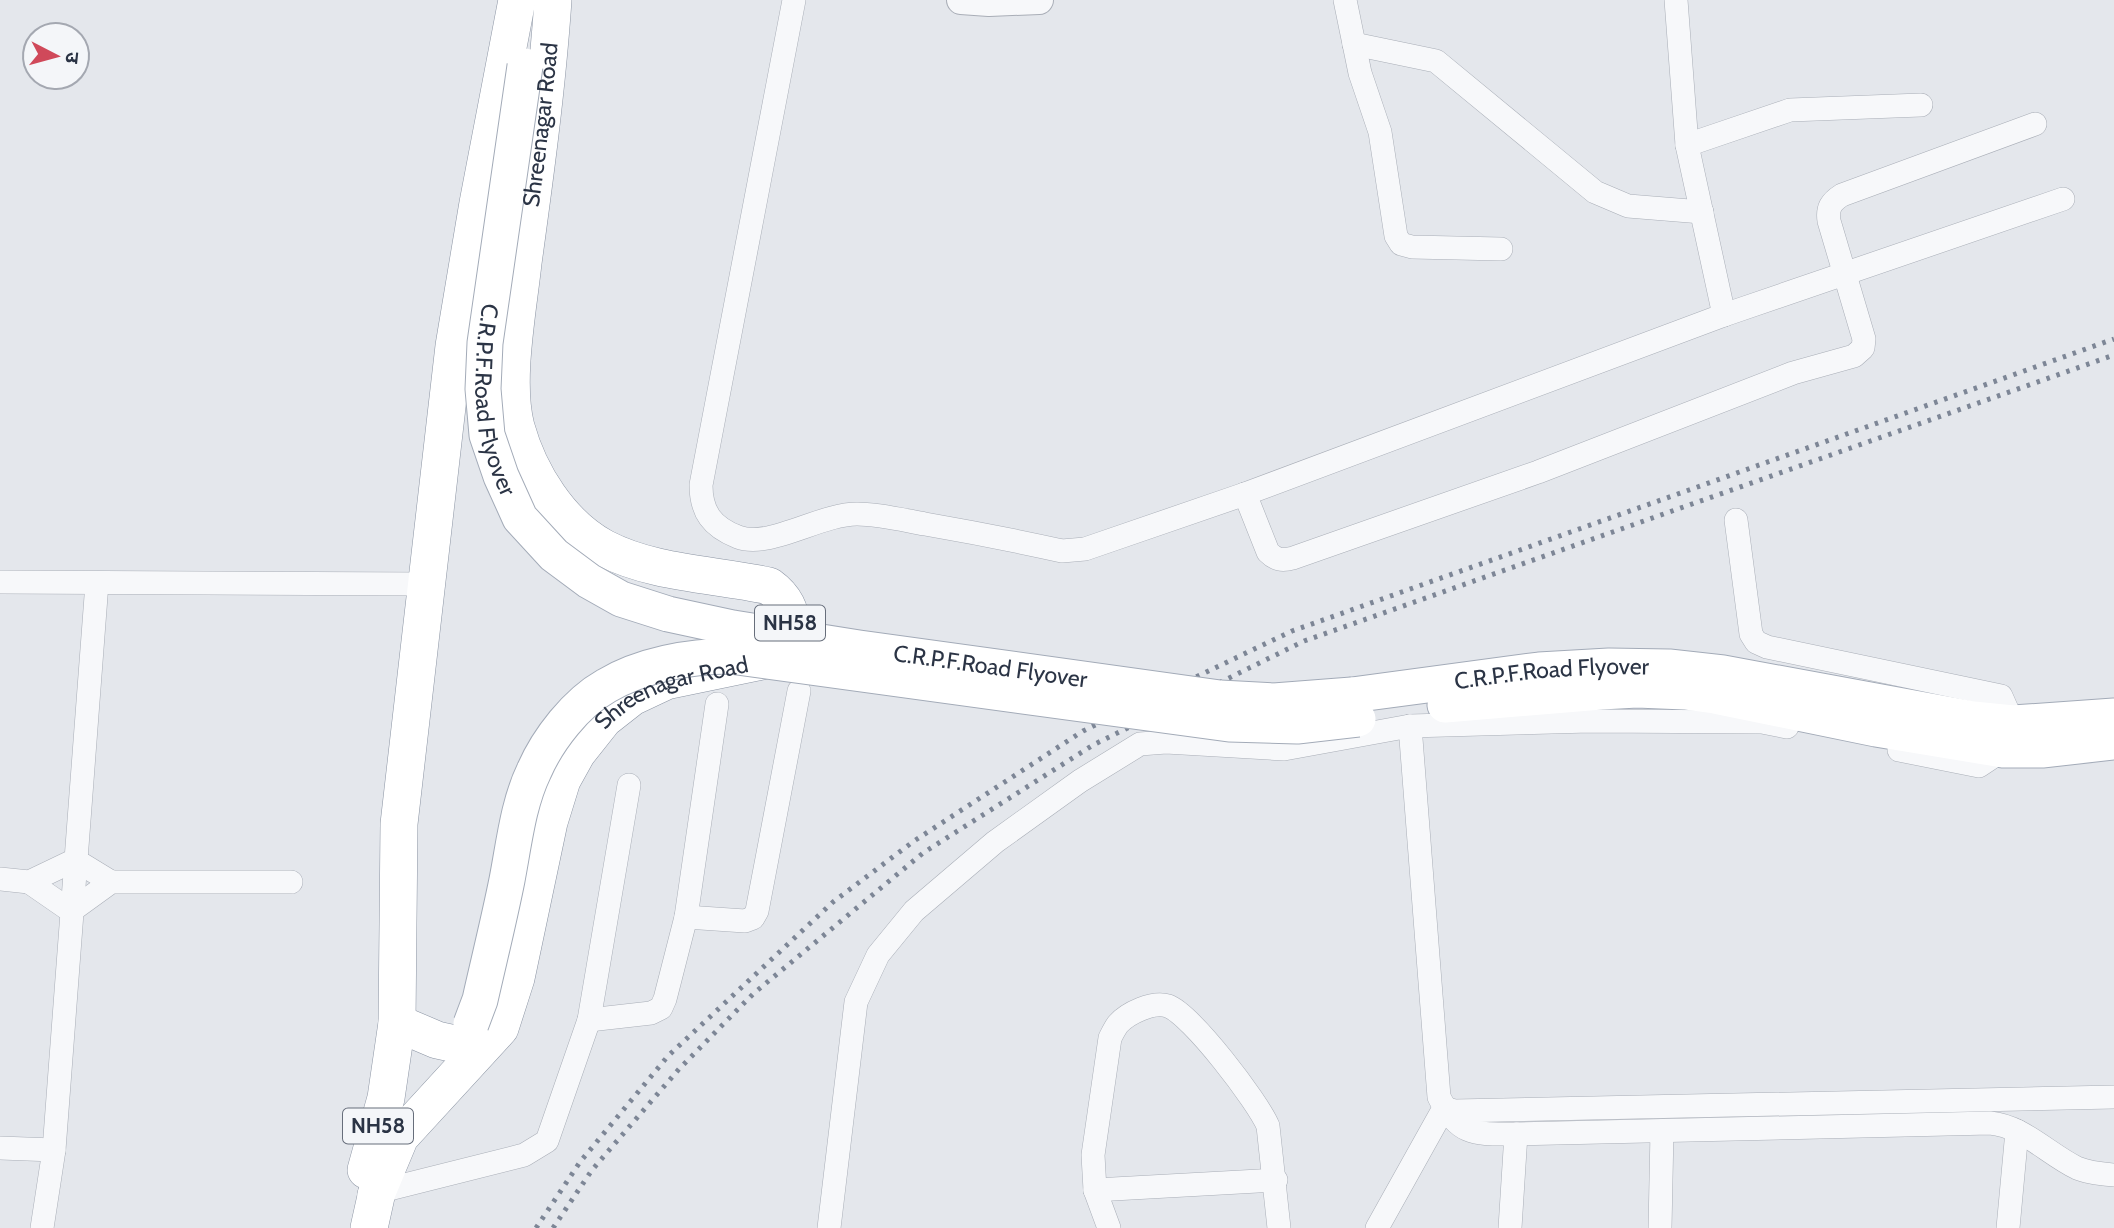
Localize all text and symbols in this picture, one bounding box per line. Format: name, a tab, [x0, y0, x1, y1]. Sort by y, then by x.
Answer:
north arrow	[21, 21, 91, 91]
street label: Shreenagar Road	[517, 41, 564, 209]
text: उ	[60, 51, 84, 65]
street label: C.R.P.F.Road Flyover	[469, 302, 522, 501]
road number: NH58	[755, 606, 825, 640]
street label: C.R.P.F.Road Flyover	[892, 639, 1090, 694]
street label: Shreenagar Road	[588, 650, 751, 734]
street label: C.R.P.F.Road Flyover	[1453, 652, 1650, 695]
road number: NH58	[343, 1108, 413, 1144]

